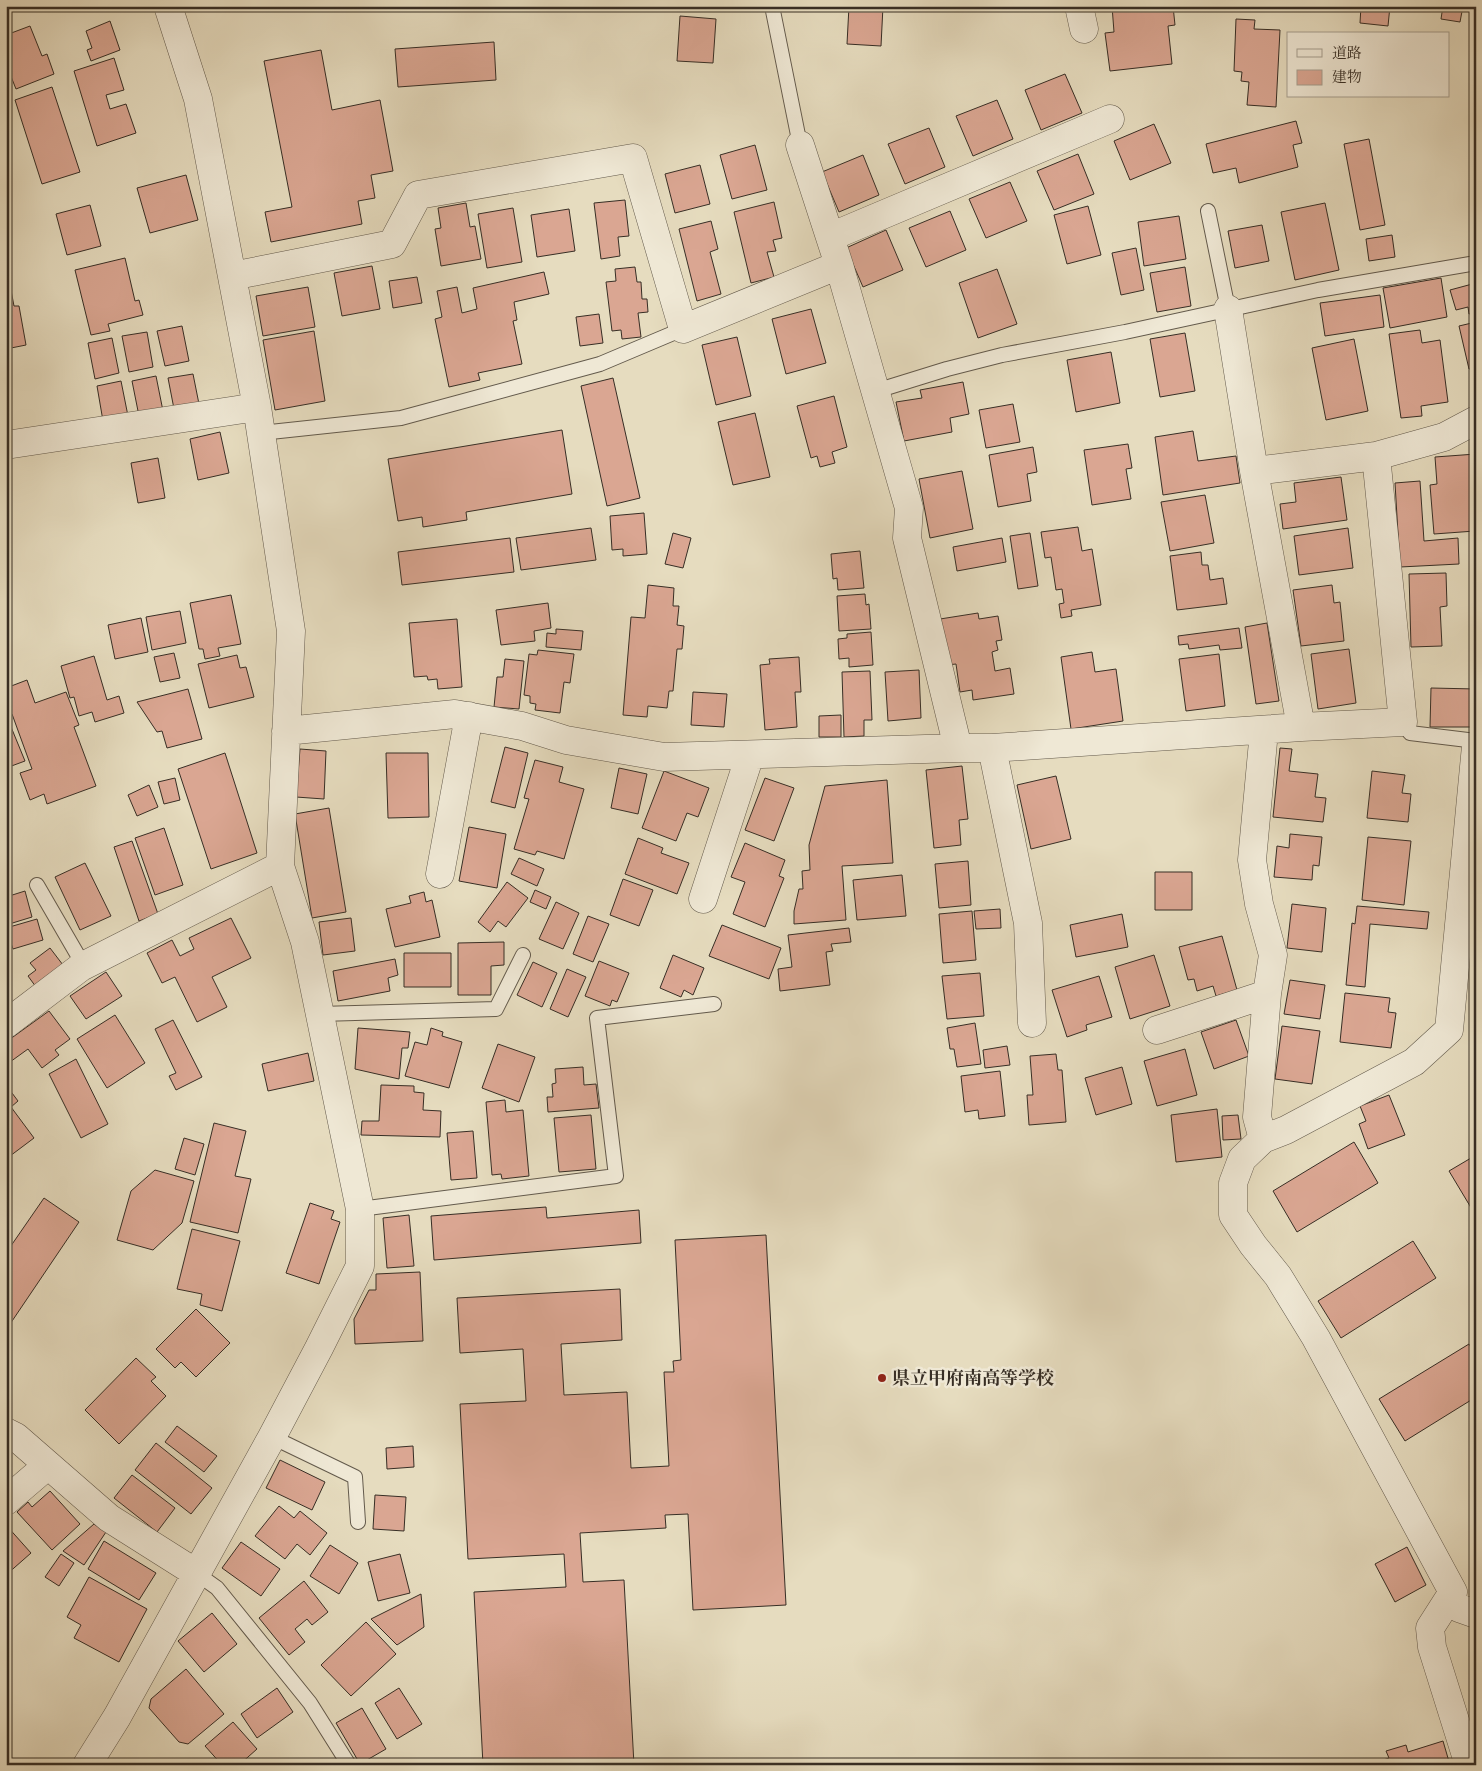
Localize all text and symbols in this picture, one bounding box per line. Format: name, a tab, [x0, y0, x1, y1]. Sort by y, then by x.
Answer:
legend	[1287, 32, 1450, 98]
text: 道路	[1332, 45, 1362, 62]
text: 建物	[1332, 69, 1362, 86]
place label: 県立甲府南高等学校	[892, 1368, 1054, 1388]
marker: 県立甲府南高等学校	[876, 1372, 888, 1384]

